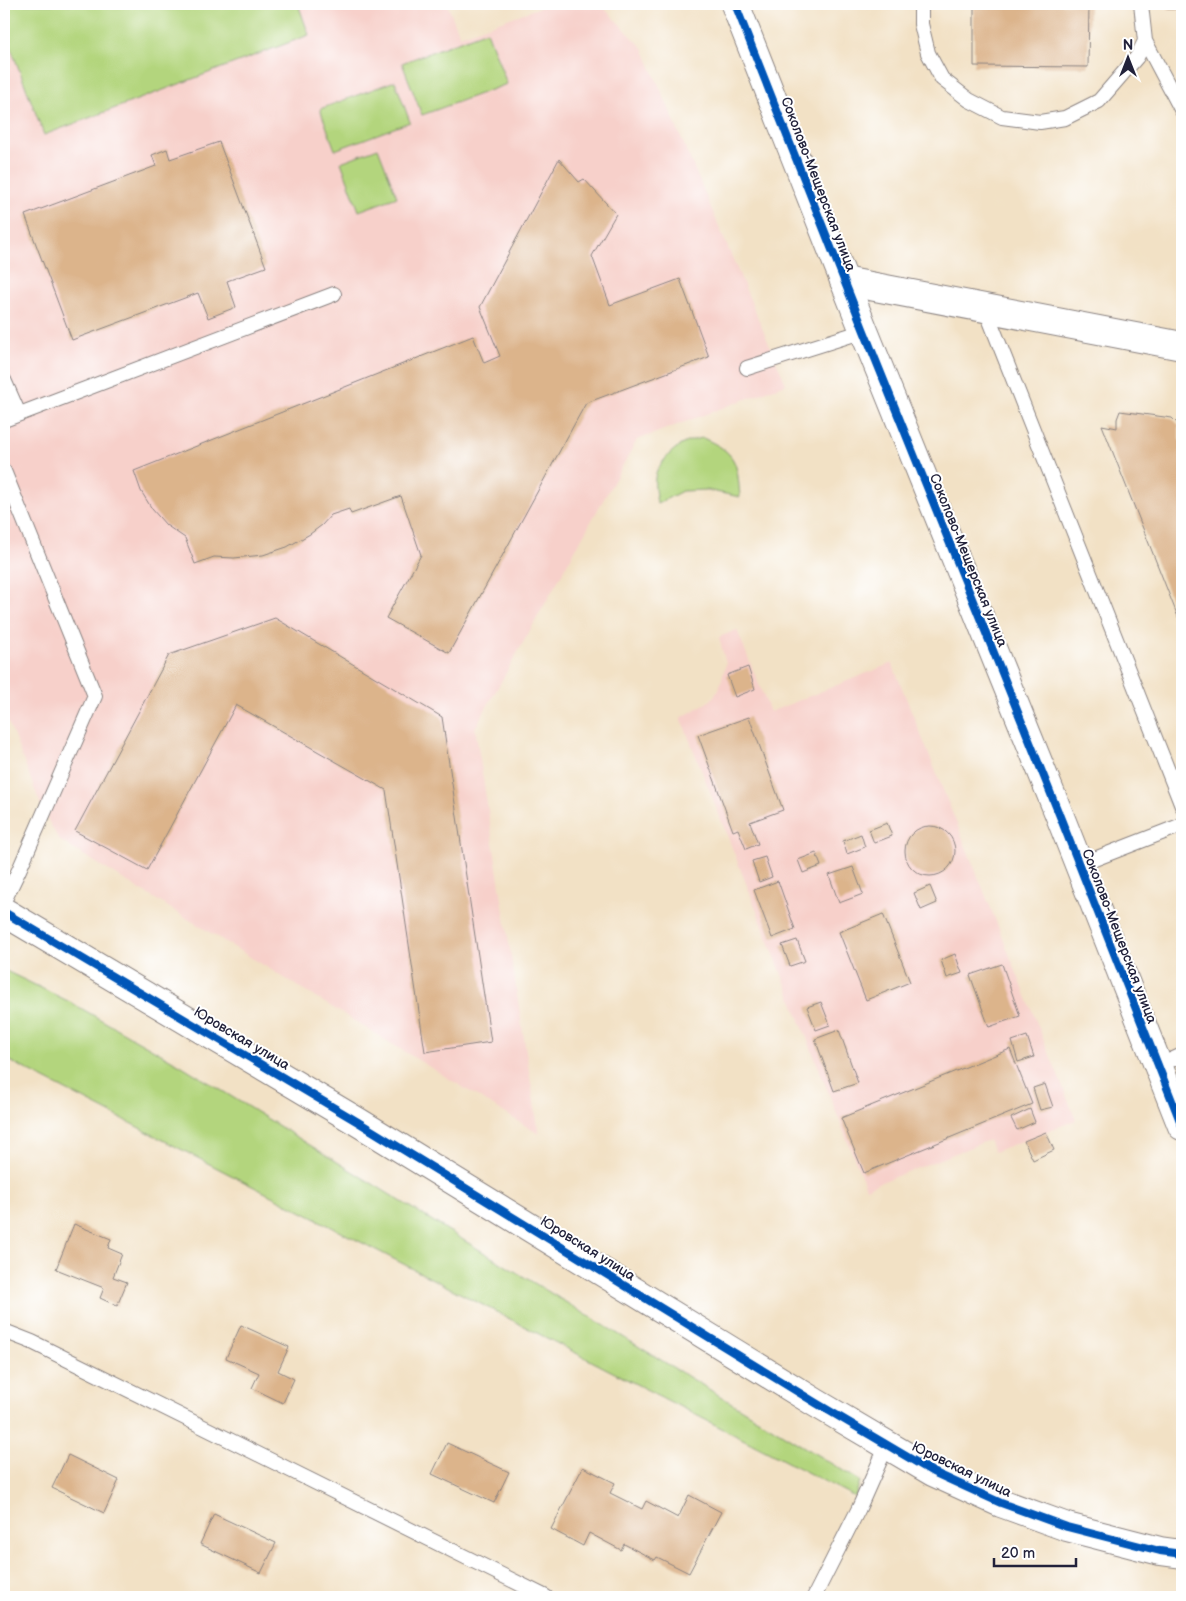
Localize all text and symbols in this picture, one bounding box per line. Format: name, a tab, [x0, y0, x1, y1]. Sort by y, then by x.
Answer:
north arrow	[1104, 32, 1154, 82]
text: N	[1123, 37, 1133, 54]
street label: Соколово-Мещерская улица	[777, 95, 860, 274]
street label: Соколово-Мещерская улица	[926, 471, 1011, 650]
street label: Соколово-Мещерская улица	[1078, 847, 1161, 1026]
street label: Юровская улица	[191, 1003, 293, 1074]
street label: Юровская улица	[537, 1212, 639, 1285]
street label: Юровская улица	[909, 1438, 1015, 1501]
scale bar	[994, 1536, 1076, 1568]
text: 20 m	[1001, 1544, 1035, 1563]

